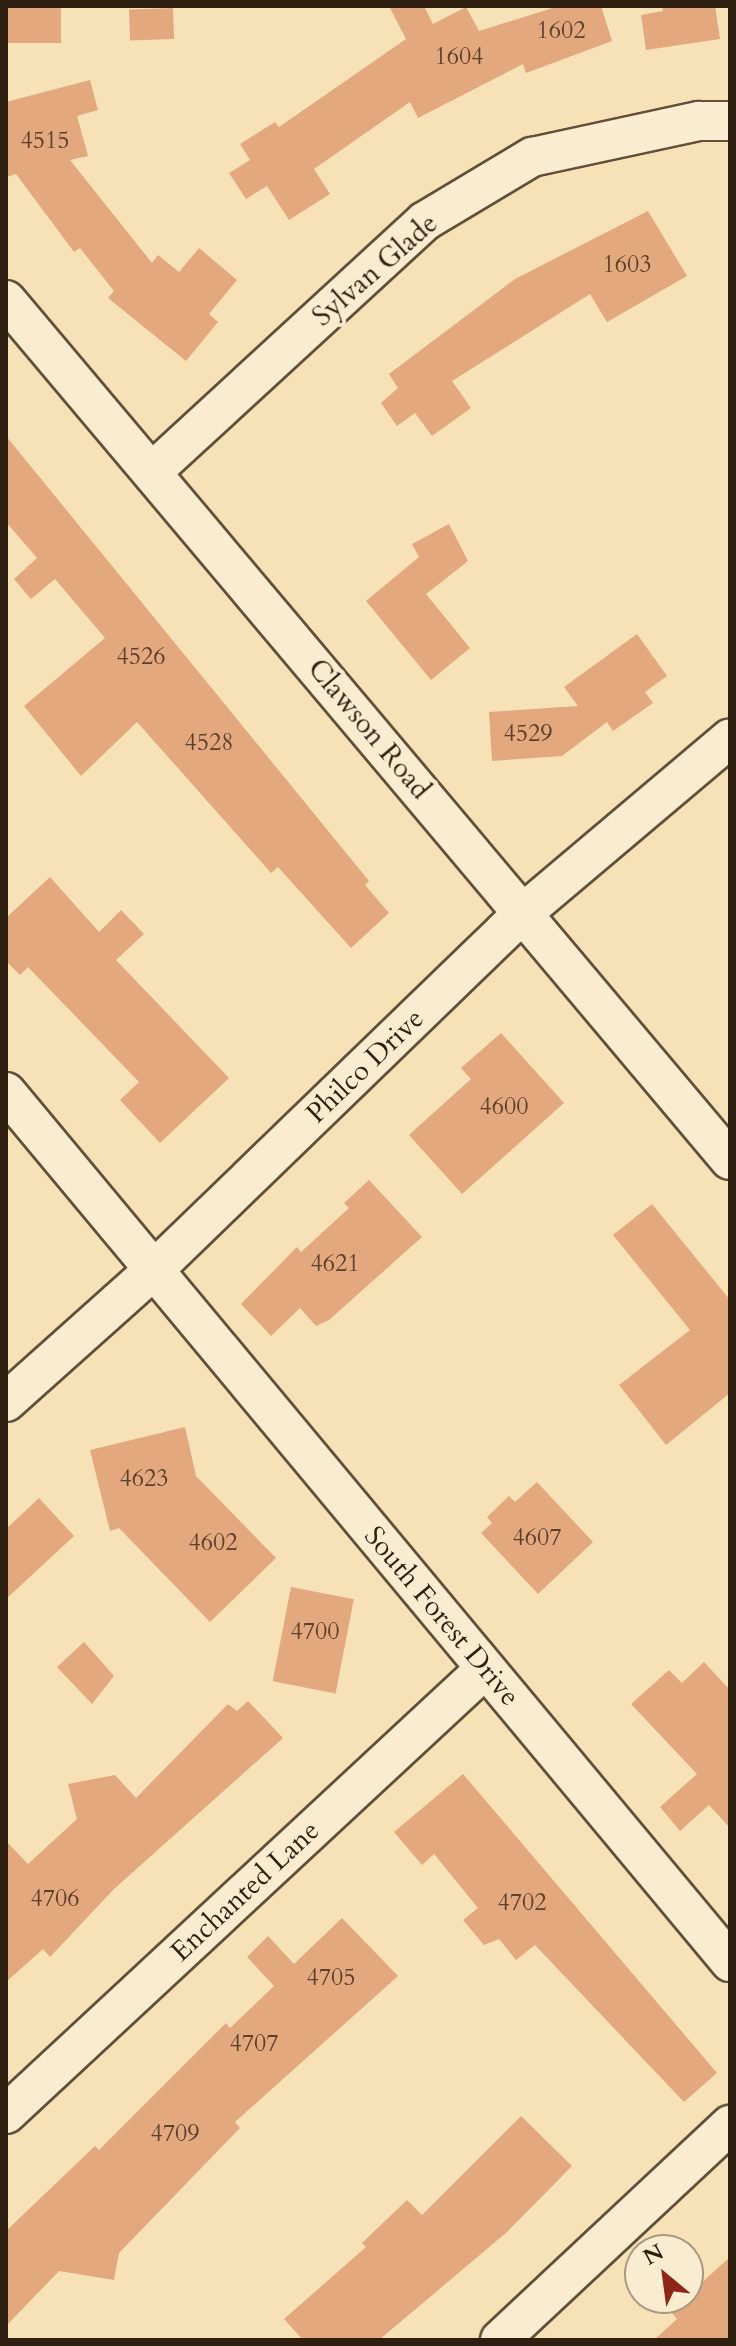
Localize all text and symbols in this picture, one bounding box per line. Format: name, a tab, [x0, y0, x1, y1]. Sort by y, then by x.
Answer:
house number: 1602	[536, 17, 586, 45]
house number: 1604	[434, 43, 484, 71]
house number: 4515	[20, 127, 70, 155]
street label: Sylvan Glade	[306, 207, 444, 333]
house number: 1603	[602, 251, 652, 279]
house number: 4526	[116, 643, 166, 671]
street label: Clawson Road	[301, 652, 437, 806]
house number: 4529	[503, 720, 553, 748]
house number: 4528	[184, 729, 234, 757]
street label: Philco Drive	[299, 1002, 431, 1130]
house number: 4600	[479, 1093, 529, 1121]
house number: 4621	[310, 1250, 360, 1278]
house number: 4623	[119, 1465, 169, 1493]
street label: South Forest Drive	[357, 1520, 527, 1712]
house number: 4607	[512, 1524, 562, 1552]
house number: 4602	[188, 1529, 238, 1557]
house number: 4700	[290, 1618, 340, 1646]
street label: Enchanted Lane	[164, 1814, 326, 1968]
house number: 4706	[30, 1885, 80, 1913]
house number: 4702	[497, 1889, 547, 1917]
house number: 4705	[306, 1964, 356, 1992]
house number: 4707	[229, 2030, 279, 2058]
house number: 4709	[150, 2120, 200, 2148]
north arrow	[624, 2234, 704, 2314]
text: N	[638, 2237, 669, 2273]

